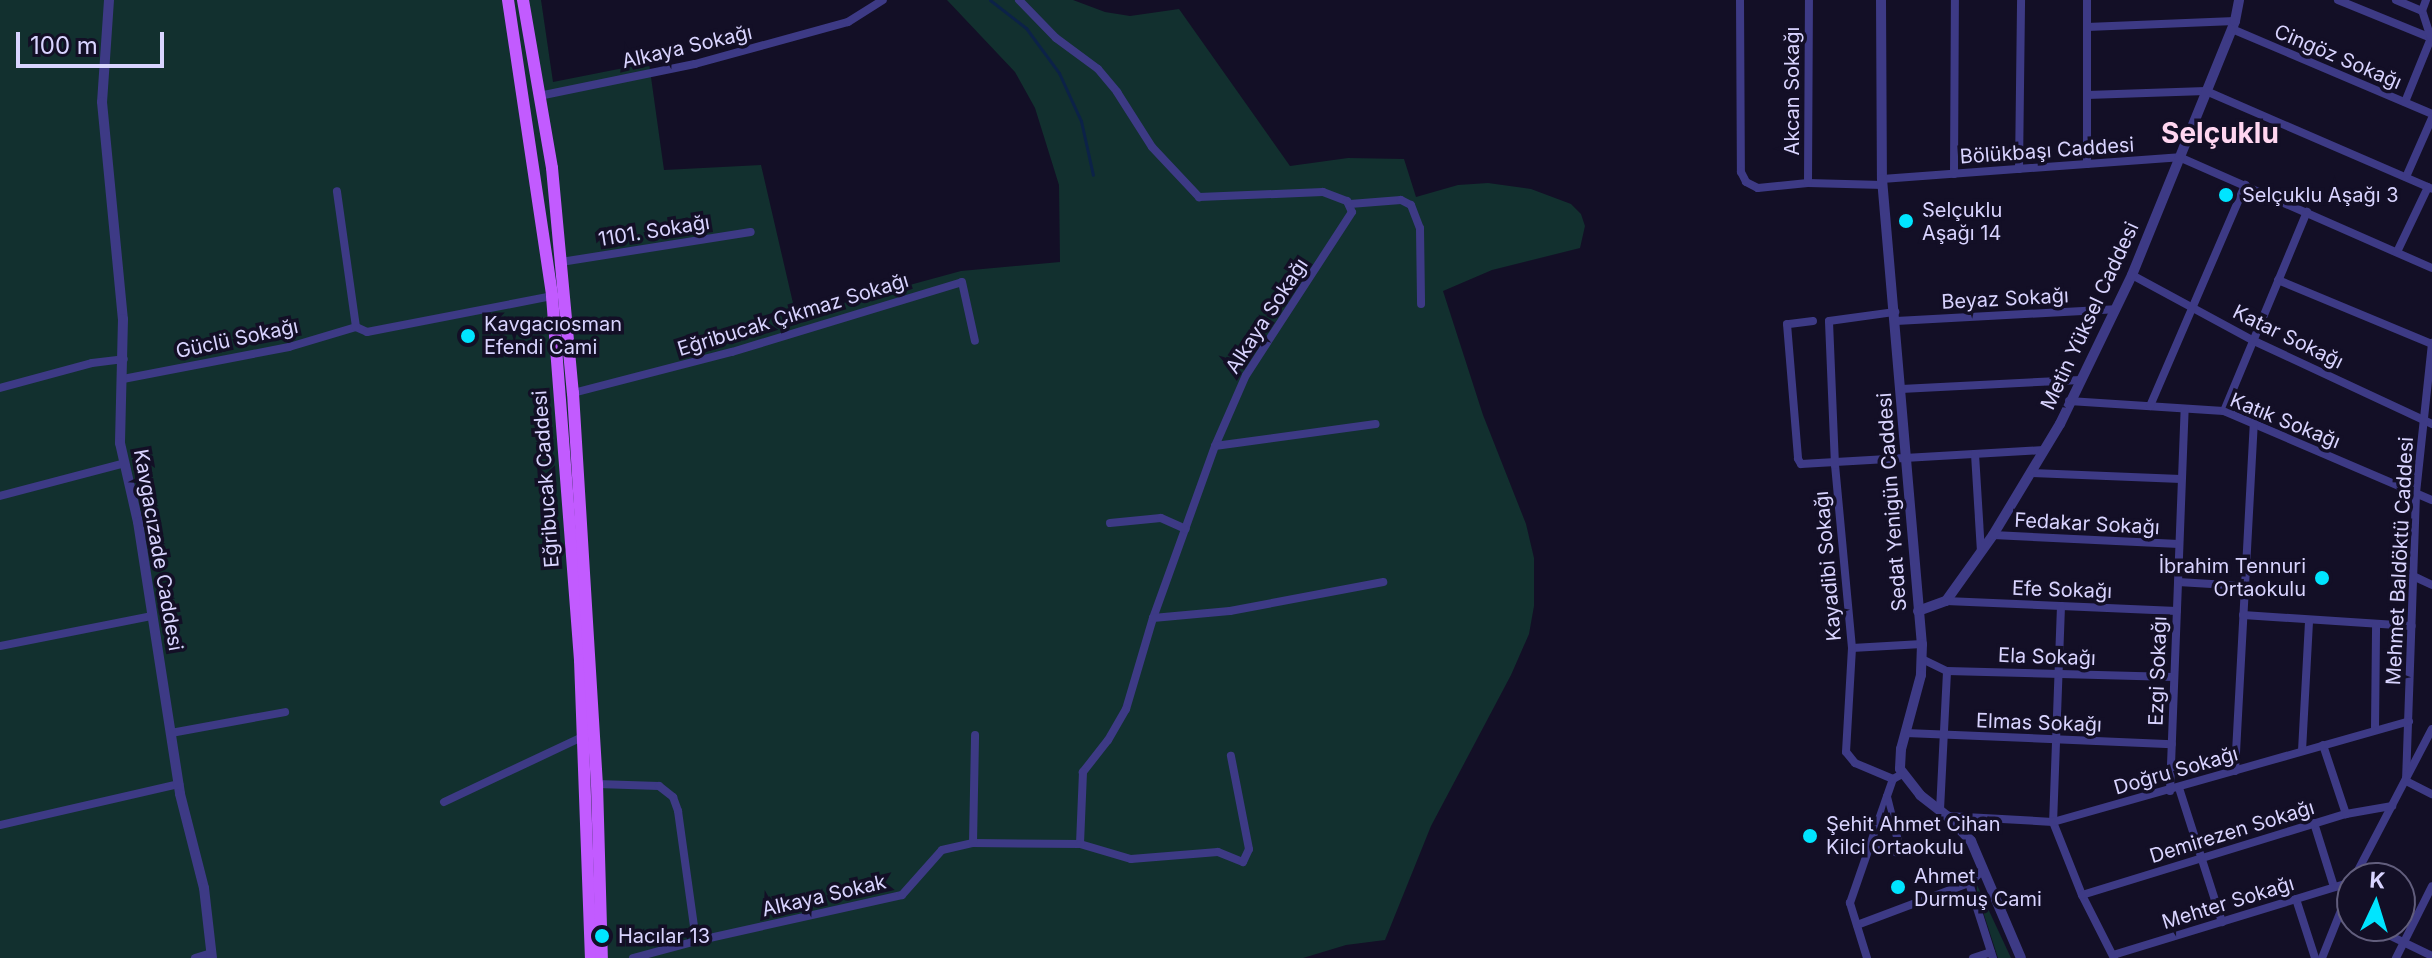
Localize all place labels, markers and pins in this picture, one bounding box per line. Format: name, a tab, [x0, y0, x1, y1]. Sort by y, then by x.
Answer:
place label: Selçuklu Aşağı 3	[2242, 183, 2399, 207]
marker: Selçuklu Aşağı 3	[2217, 186, 2235, 204]
place label: Selçuklu Aşağı 14	[1922, 198, 2002, 245]
marker: Selçuklu Aşağı 14	[1897, 212, 1915, 230]
place label: Kavgacıosman Efendi Cami	[484, 312, 622, 359]
marker: Kavgacıosman Efendi Cami	[459, 327, 477, 345]
place label: İbrahim Tennuri Ortaokulu	[2159, 554, 2306, 601]
marker: İbrahim Tennuri Ortaokulu	[2313, 569, 2331, 587]
place label: Şehit Ahmet Cihan Kilci Ortaokulu	[1826, 812, 2001, 859]
marker: Şehit Ahmet Cihan Kilci Ortaokulu	[1801, 827, 1819, 845]
place label: Ahmet Durmuş Cami	[1914, 864, 2042, 911]
marker: Ahmet Durmuş Cami	[1889, 878, 1907, 896]
place label: Hacılar 13	[618, 924, 710, 948]
marker: Hacılar 13	[593, 927, 611, 945]

